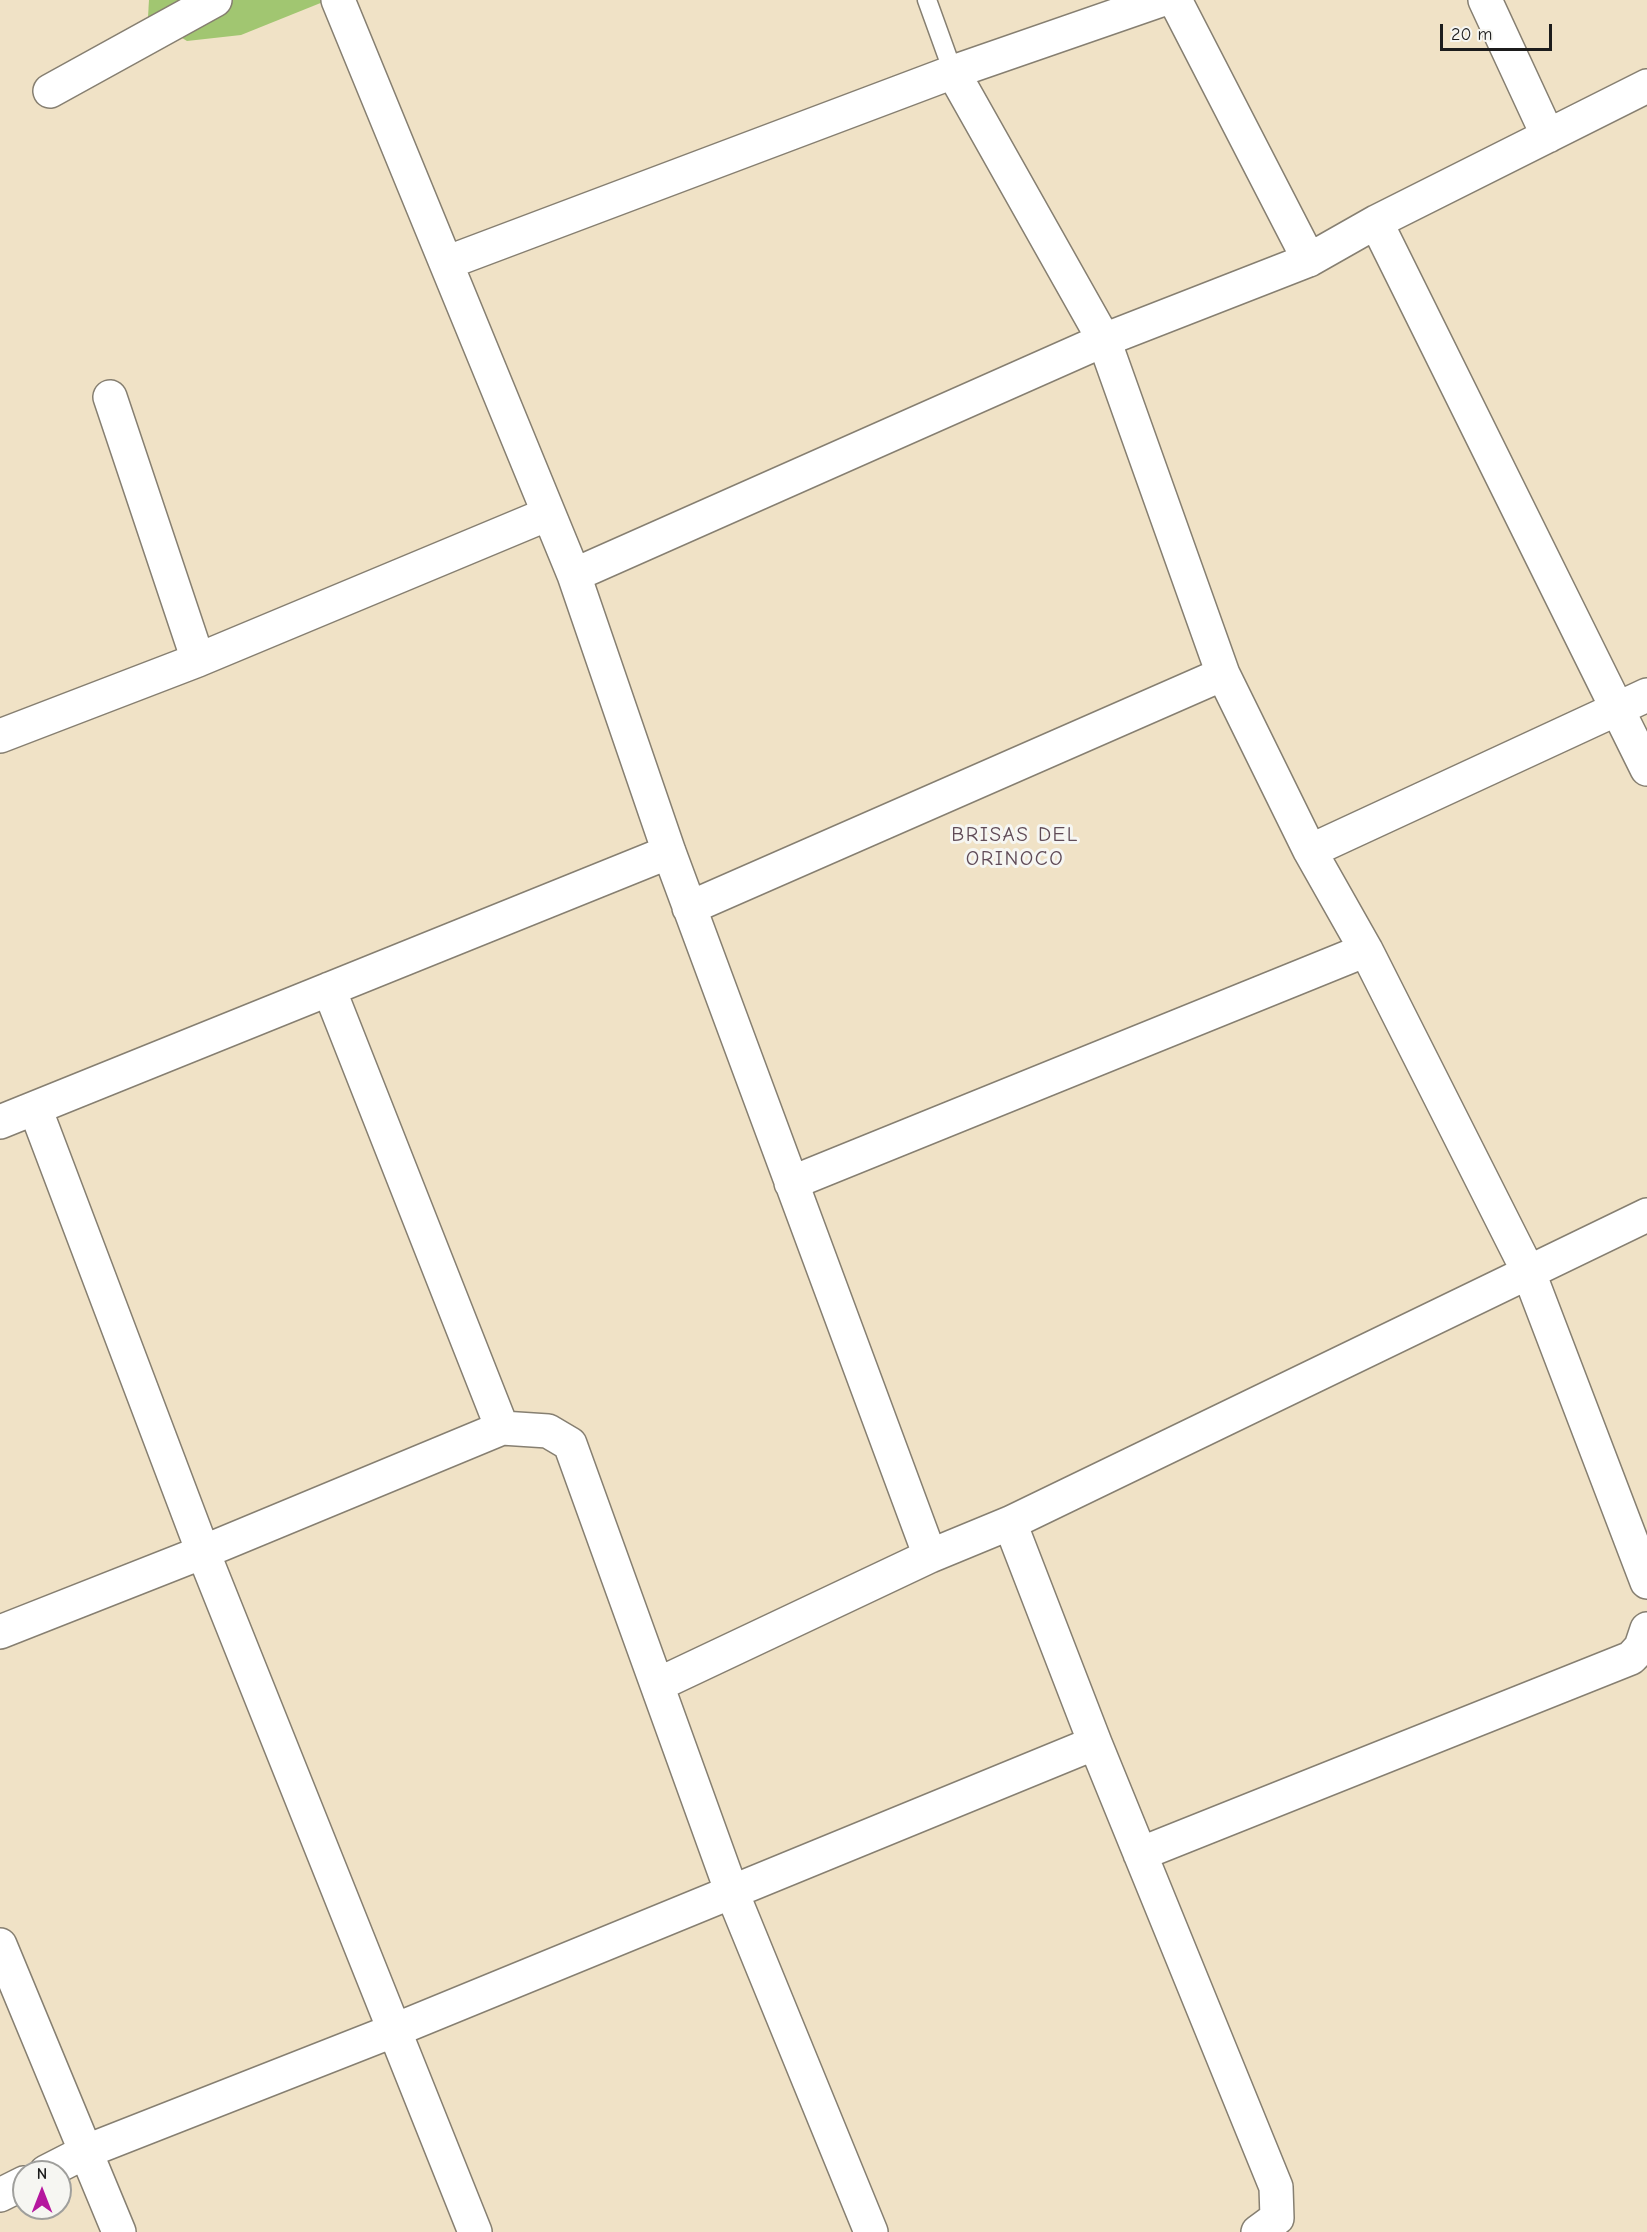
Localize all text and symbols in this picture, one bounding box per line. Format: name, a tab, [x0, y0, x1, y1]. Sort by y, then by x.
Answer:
scale bar	[1443, 12, 1556, 50]
text: 20 m	[1451, 24, 1492, 45]
district label: BRISAS DEL ORINOCO	[951, 822, 1079, 872]
north arrow	[12, 2160, 72, 2220]
text: N	[37, 2165, 47, 2183]

